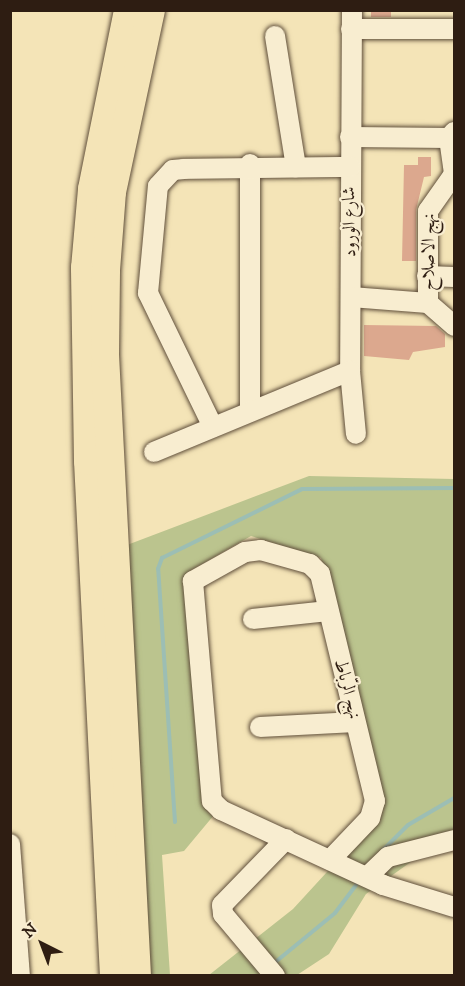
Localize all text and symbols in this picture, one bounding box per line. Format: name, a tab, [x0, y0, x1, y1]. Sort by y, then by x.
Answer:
street label: شارع الورود	[339, 186, 361, 258]
street label: نهج الاصلاح	[418, 213, 440, 291]
street label: نهج الرّباط	[329, 657, 365, 721]
north arrow	[12, 914, 72, 974]
text: N	[18, 919, 42, 942]

